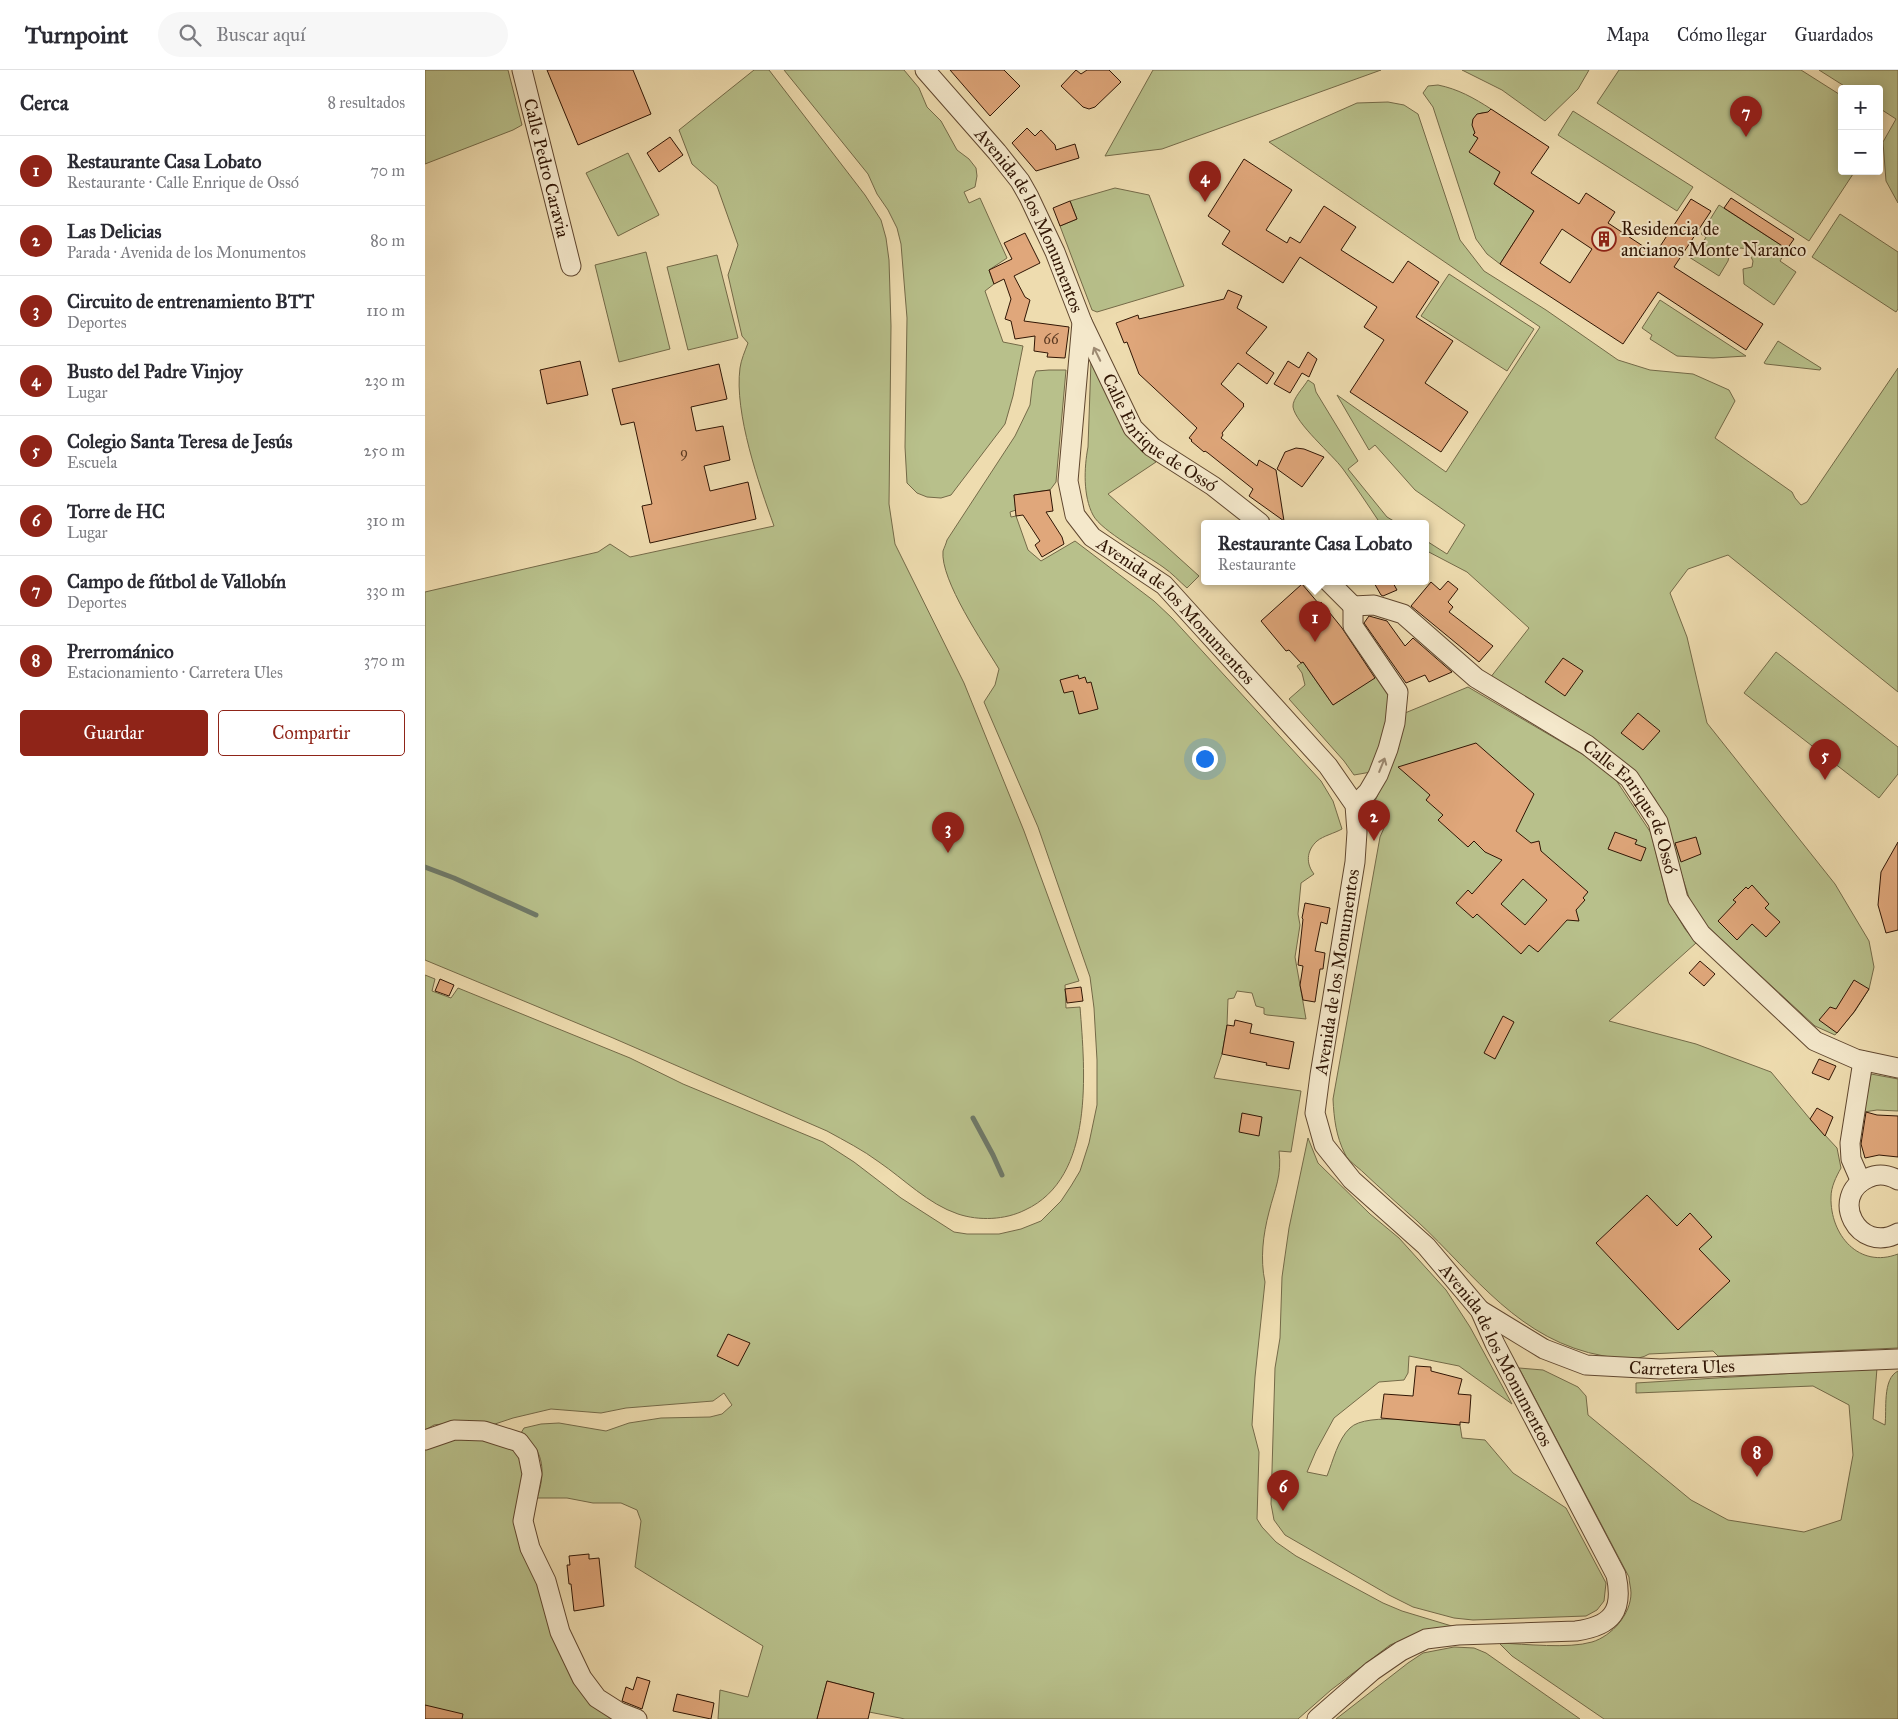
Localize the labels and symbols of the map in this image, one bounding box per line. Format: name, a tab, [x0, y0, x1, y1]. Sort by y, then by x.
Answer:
street label: Calle Pedro Caravia	[519, 96, 575, 240]
pin: 7	[1730, 96, 1762, 137]
street label: Avenida de los Monumentos	[969, 123, 1088, 316]
pin: 4	[1189, 161, 1221, 202]
place label: Residencia de ancianos Monte Naranco	[1621, 218, 1806, 261]
building icon: Residencia de ancianos Monte Naranco	[1591, 226, 1617, 252]
house number: 66	[1043, 330, 1060, 348]
one-way arrow	[1092, 347, 1101, 362]
street label: Calle Enrique de Ossó	[1097, 370, 1221, 497]
house number: 9	[680, 443, 688, 461]
street label: Avenida de los Monumentos	[1092, 532, 1260, 689]
pin: 1	[1299, 601, 1331, 642]
street label: Calle Enrique de Ossó	[1578, 735, 1682, 876]
pin: 5	[1809, 739, 1841, 780]
your location	[1192, 746, 1218, 772]
one-way arrow	[1377, 758, 1387, 773]
pin: 2	[1358, 800, 1390, 841]
pin: 3	[932, 812, 964, 853]
street label: Avenida de los Monumentos	[1310, 867, 1364, 1078]
street label: Avenida de los Monumentos	[1434, 1258, 1558, 1450]
street label: Carretera Ules	[1628, 1355, 1735, 1380]
pin: 8	[1741, 1436, 1773, 1477]
pin: 6	[1267, 1470, 1299, 1511]

